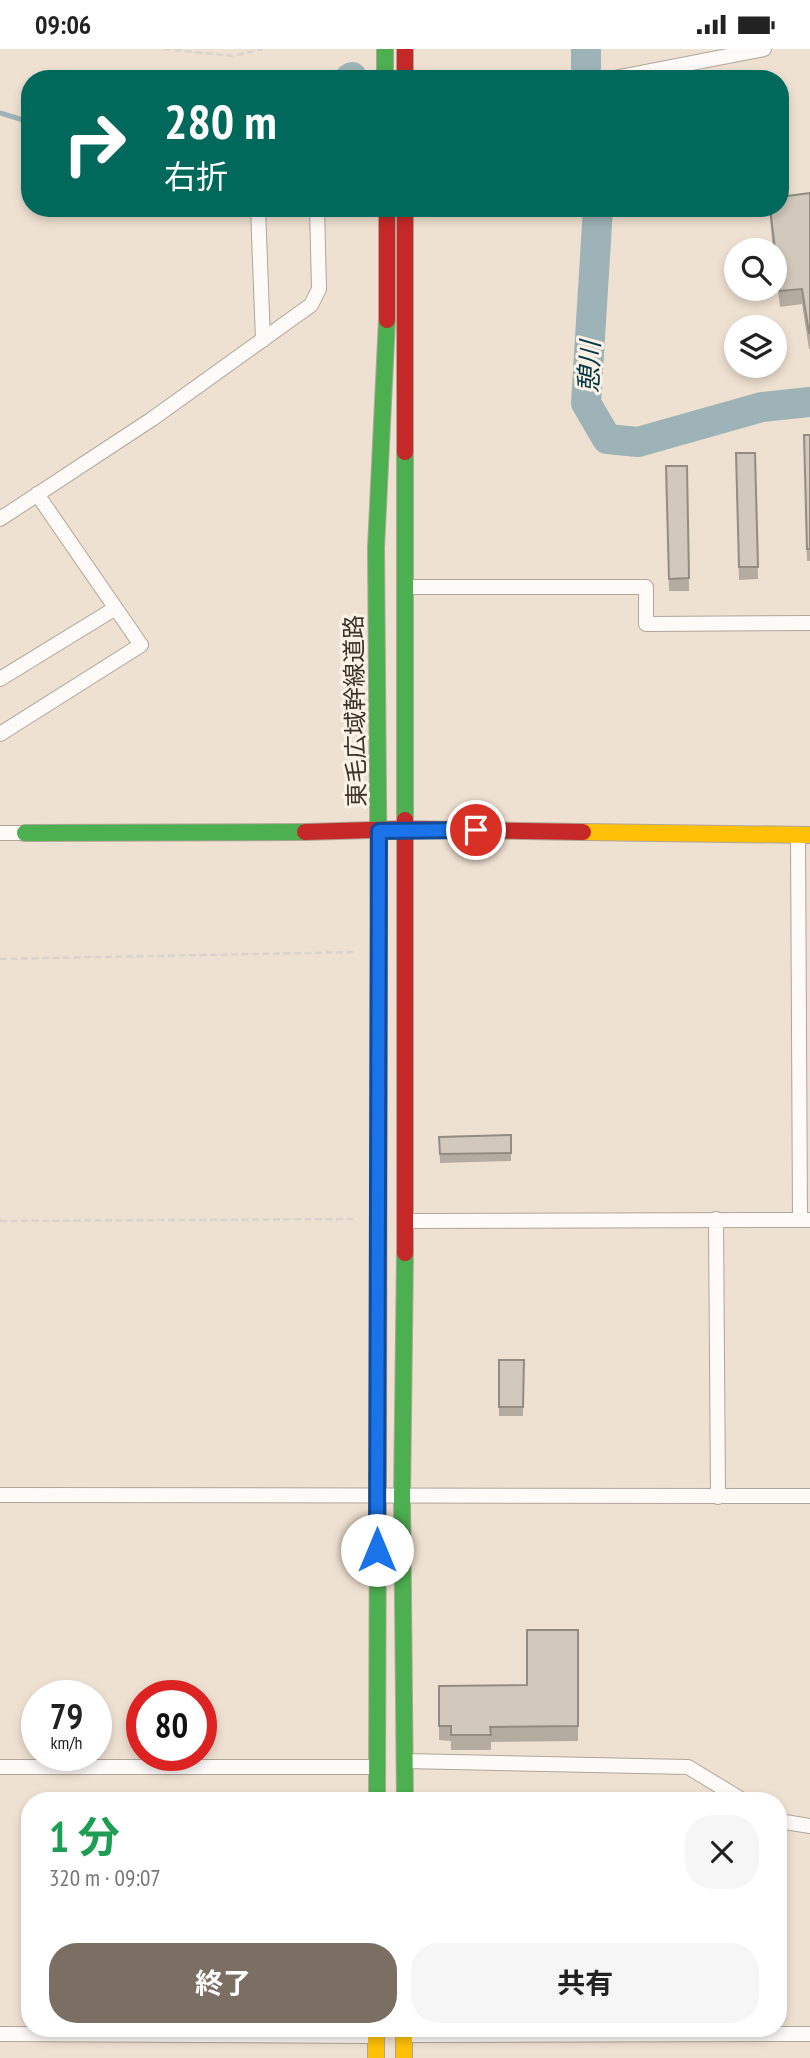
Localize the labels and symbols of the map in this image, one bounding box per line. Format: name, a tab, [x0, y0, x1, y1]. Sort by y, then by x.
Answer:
water label: 憩川	[572, 337, 607, 394]
street label: 東毛広域幹線道路	[338, 615, 372, 807]
pin	[446, 800, 506, 860]
position arrow	[340, 1513, 414, 1587]
speed limit sign: 80	[126, 1680, 217, 1771]

